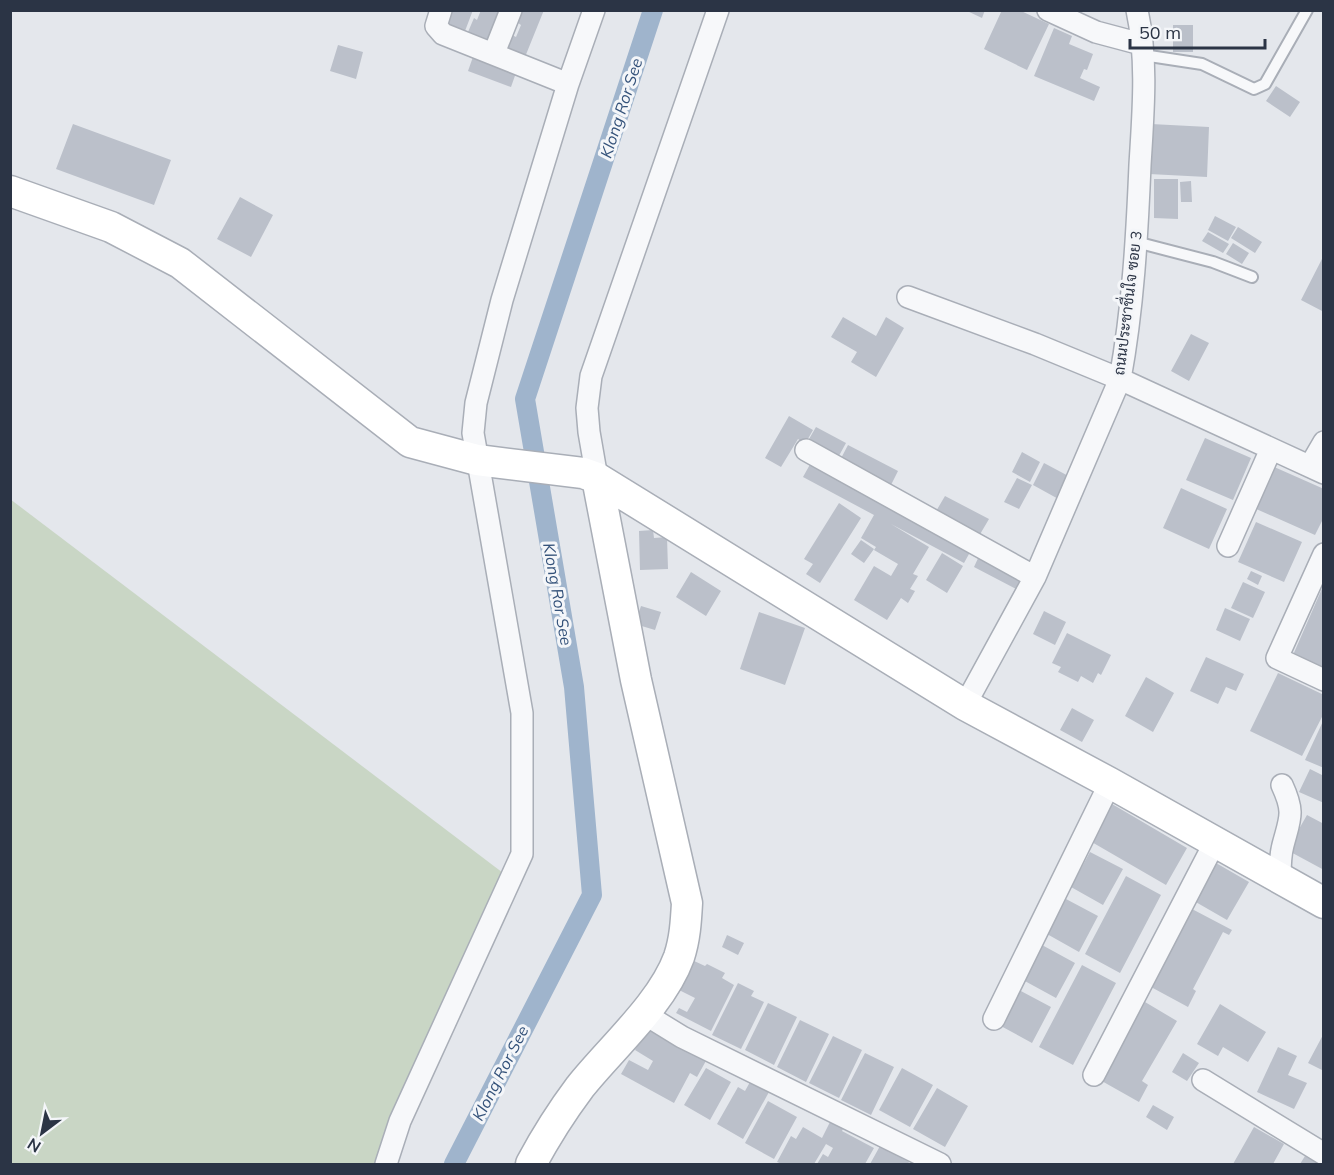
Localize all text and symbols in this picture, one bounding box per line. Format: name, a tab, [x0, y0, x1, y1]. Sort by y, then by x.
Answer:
scale bar	[1130, 12, 1265, 50]
text: 50 m	[1139, 21, 1181, 44]
water label: Klong Ror See	[595, 55, 647, 160]
street label: ถนนประชาชื่นใจ ซอย 3	[1104, 229, 1146, 376]
water label: Klong Ror See	[539, 541, 577, 647]
water label: Klong Ror See	[468, 1022, 533, 1124]
north arrow	[12, 1103, 72, 1163]
text: N	[24, 1134, 44, 1157]

